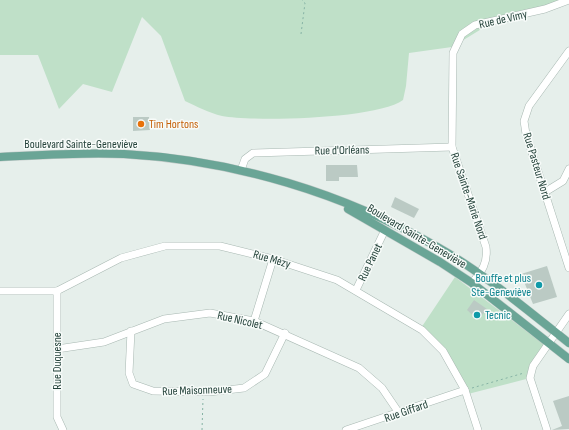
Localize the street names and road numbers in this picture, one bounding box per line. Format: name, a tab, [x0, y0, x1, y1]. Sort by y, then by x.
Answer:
street label: Rue de Vimy	[478, 7, 529, 32]
street label: Rue Pasteur Nord	[519, 131, 554, 201]
street label: Boulevard Sainte-Geneviève	[24, 137, 138, 152]
street label: Rue d'Orléans	[315, 143, 369, 158]
street label: Rue Sainte-Marie Nord	[447, 151, 490, 242]
street label: Boulevard Sainte-Geneviève	[364, 201, 469, 272]
street label: Rue Panet	[355, 240, 386, 284]
street label: Rue Mézy	[251, 247, 293, 272]
street label: Rue Nicolet	[216, 308, 264, 333]
street label: Rue Duquesne	[50, 332, 65, 390]
street label: Rue Maisonneuve	[162, 382, 232, 399]
street label: Rue Giffard	[382, 397, 430, 426]

